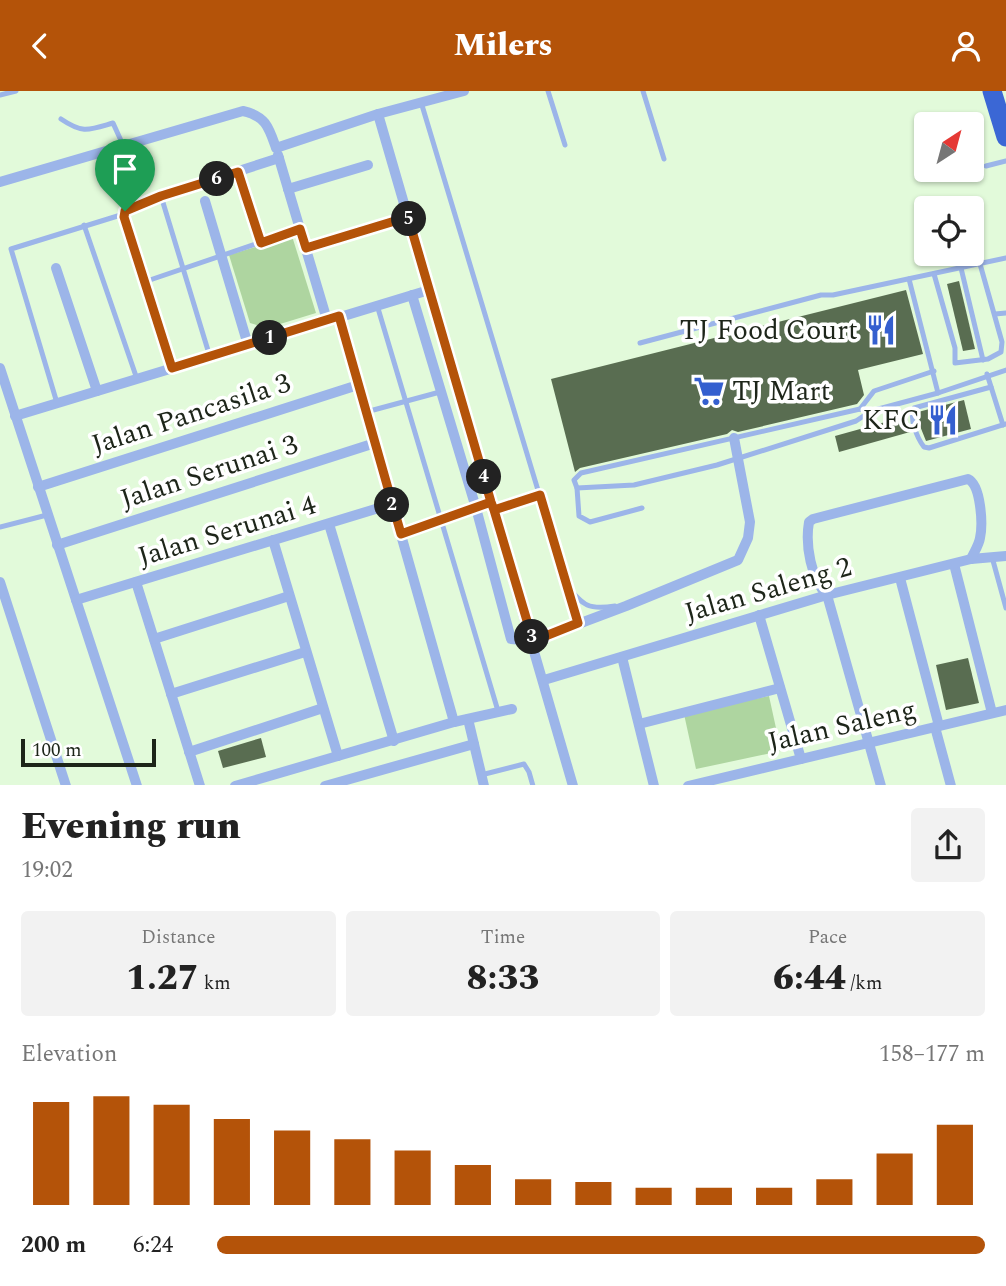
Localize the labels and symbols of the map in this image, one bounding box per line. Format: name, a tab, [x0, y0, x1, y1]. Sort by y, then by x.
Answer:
north arrow	[914, 112, 984, 182]
pin	[95, 139, 155, 211]
pin: 6	[200, 161, 234, 197]
pin: 5	[392, 201, 426, 237]
place label: TJ Food Court	[679, 309, 858, 352]
restaurant icon: TJ Food Court	[864, 313, 898, 347]
pin: 1	[252, 321, 288, 355]
street label: Jalan Pancasila 3	[86, 362, 296, 466]
place label: TJ Mart	[732, 370, 830, 413]
supermarket icon: TJ Mart	[692, 374, 726, 408]
place label: KFC	[862, 399, 920, 442]
restaurant icon: KFC	[926, 403, 960, 437]
street label: Jalan Serunai 3	[115, 423, 303, 521]
pin: 4	[466, 459, 502, 495]
street label: Jalan Serunai 4	[133, 484, 321, 578]
pin: 2	[374, 487, 410, 523]
street label: Jalan Saleng 2	[679, 546, 857, 634]
pin: 3	[514, 619, 550, 655]
street label: Jalan Saleng	[764, 688, 920, 764]
scale bar	[21, 737, 156, 768]

